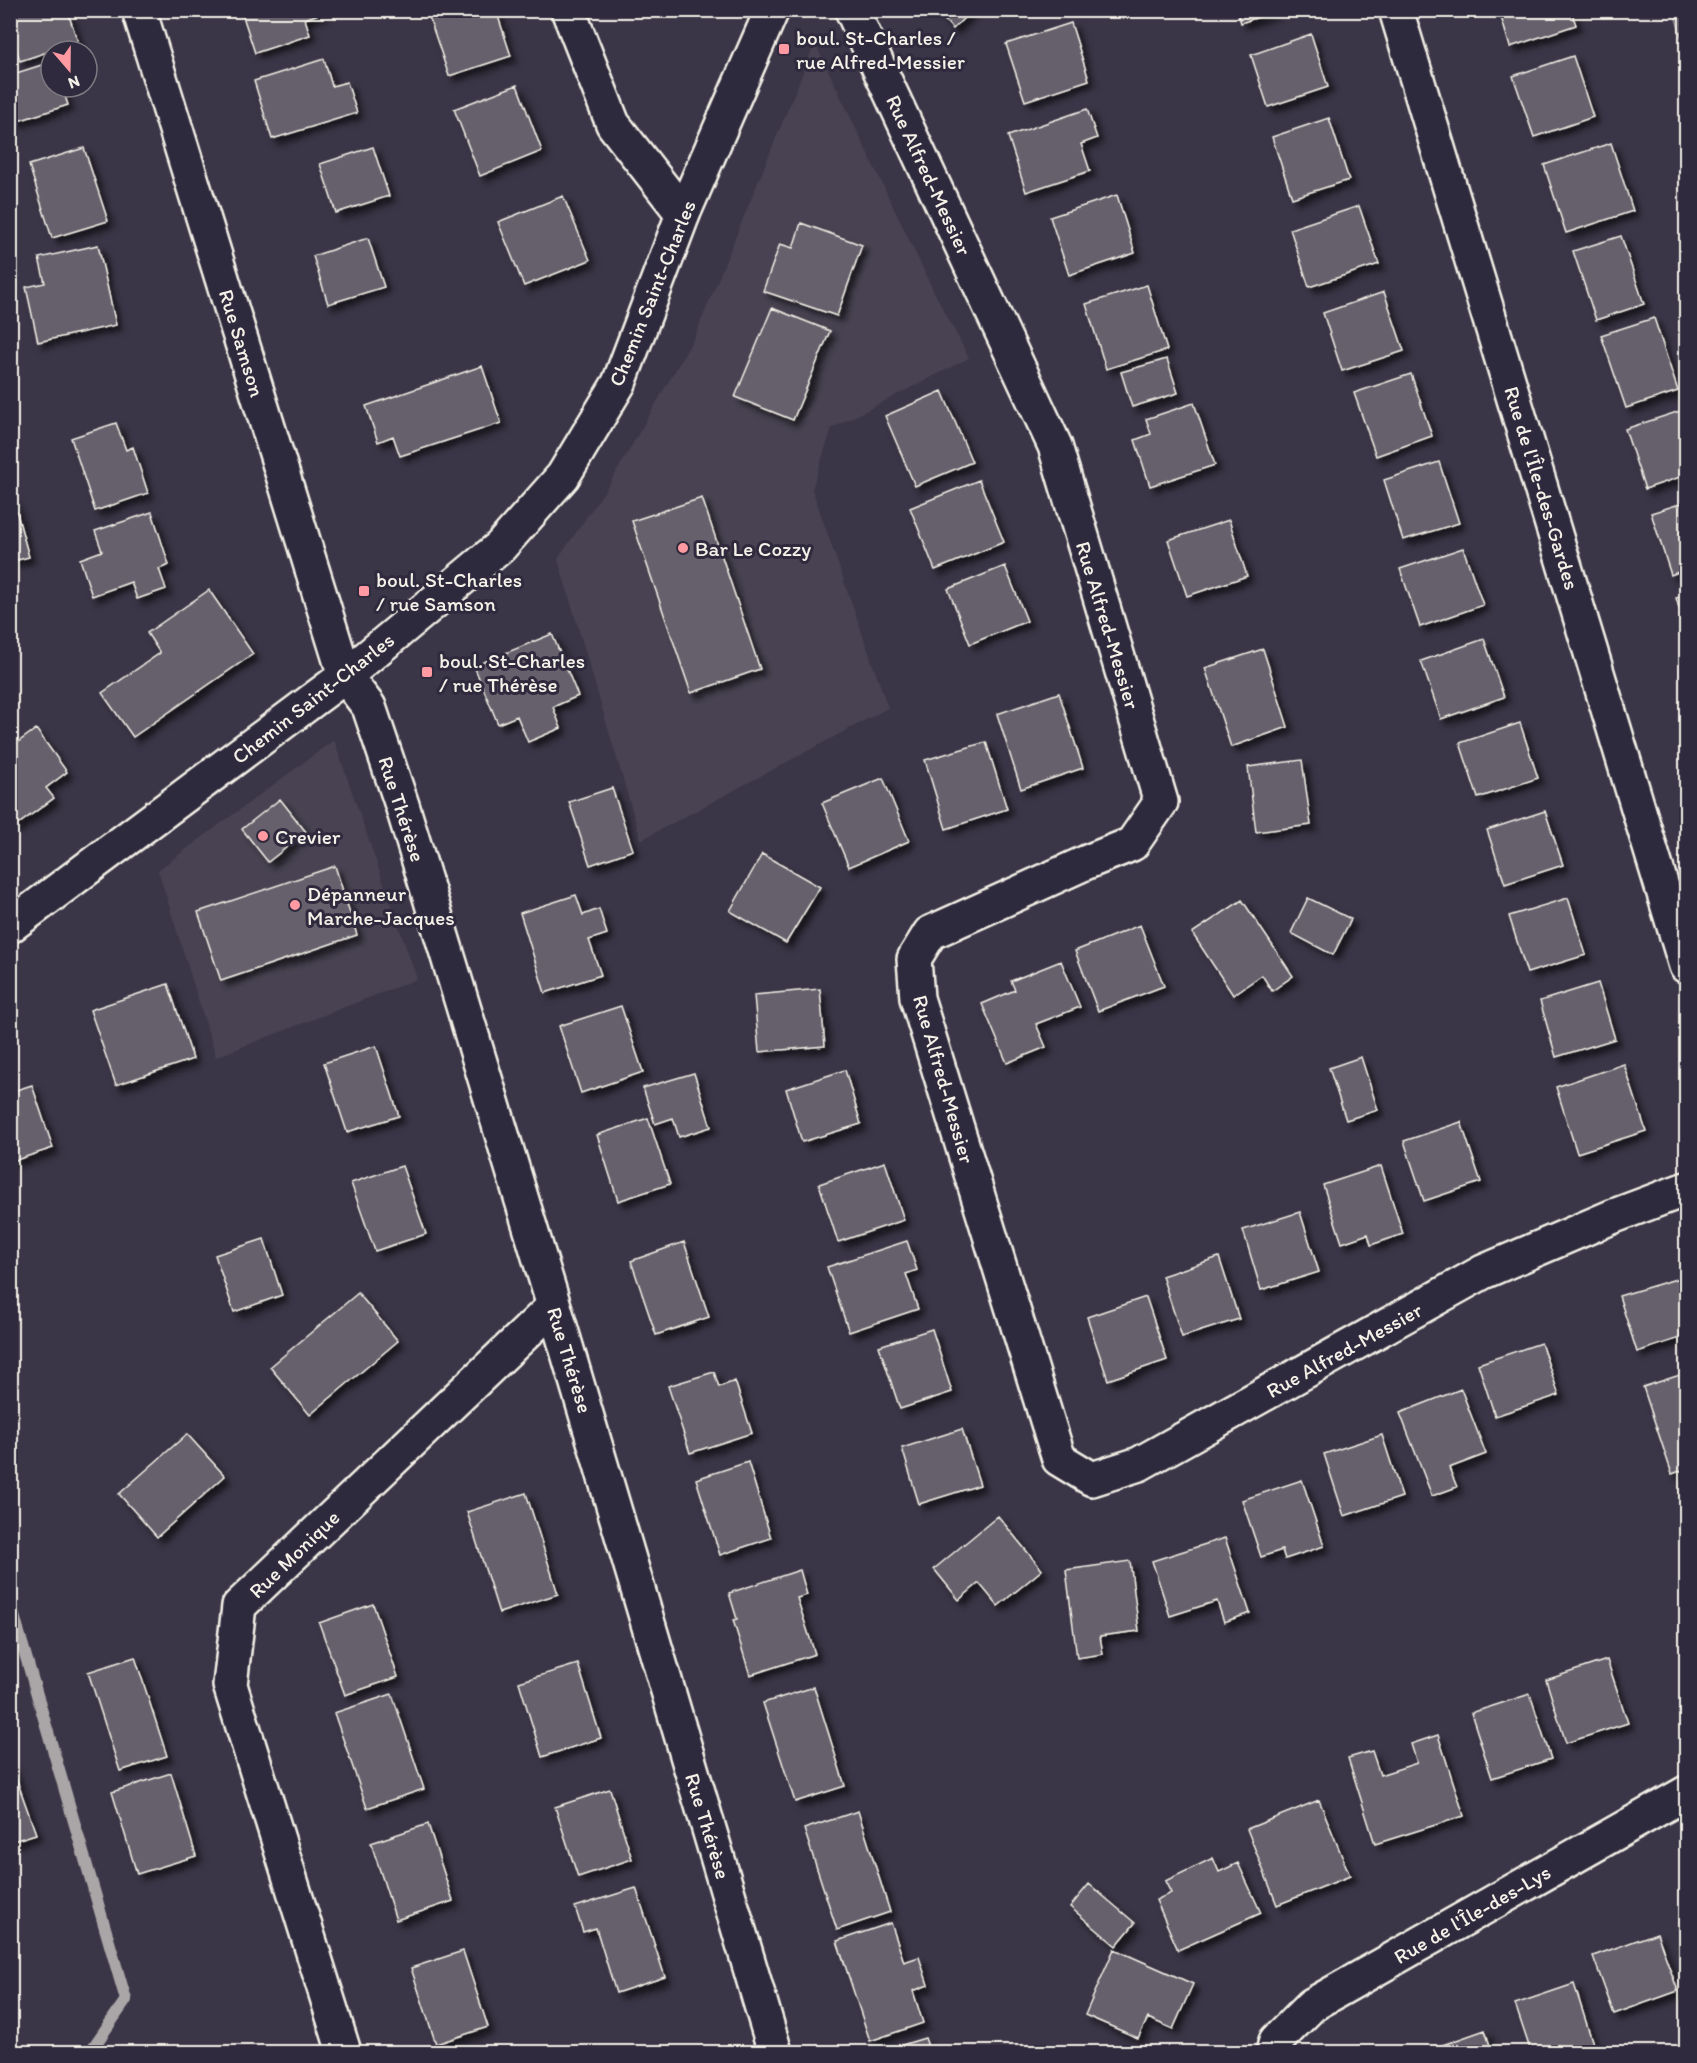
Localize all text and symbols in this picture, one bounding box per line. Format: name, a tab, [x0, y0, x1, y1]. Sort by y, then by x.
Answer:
place label: boul. St-Charles / rue Alfred-Messier	[796, 25, 965, 74]
north arrow	[39, 39, 99, 99]
marker: boul. St-Charles / rue Alfred-Messier	[777, 42, 791, 56]
text: N	[66, 72, 82, 93]
street label: Rue Alfred-Messier	[881, 91, 977, 260]
street label: Chemin Saint-Charles	[603, 196, 701, 390]
street label: Rue Samson	[214, 286, 270, 400]
street label: Rue de l'Île-des-Gardes	[1499, 383, 1585, 593]
place label: Bar Le Cozzy	[695, 536, 811, 561]
street label: Rue Alfred-Messier	[1071, 538, 1146, 712]
marker: Bar Le Cozzy	[676, 541, 690, 555]
place label: boul. St-Charles / rue Samson	[376, 567, 522, 616]
marker: boul. St-Charles / rue Samson	[357, 584, 371, 598]
street label: Chemin Saint-Charles	[227, 627, 399, 769]
place label: boul. St-Charles / rue Thérèse	[439, 648, 585, 697]
marker: boul. St-Charles / rue Thérèse	[420, 665, 434, 679]
street label: Rue Thérèse	[373, 753, 431, 865]
place label: Crevier	[275, 824, 341, 849]
marker: Crevier	[256, 829, 270, 843]
place label: Dépanneur Marche-Jacques	[307, 881, 455, 930]
marker: Dépanneur Marche-Jacques	[288, 898, 302, 912]
street label: Rue Alfred-Messier	[908, 992, 980, 1167]
street label: Rue Alfred-Messier	[1262, 1297, 1427, 1403]
street label: Rue Thérèse	[542, 1304, 598, 1416]
street label: Rue Monique	[244, 1505, 344, 1603]
street label: Rue Thérèse	[680, 1770, 736, 1882]
street label: Rue de l'Île-des-Lys	[1389, 1859, 1555, 1969]

